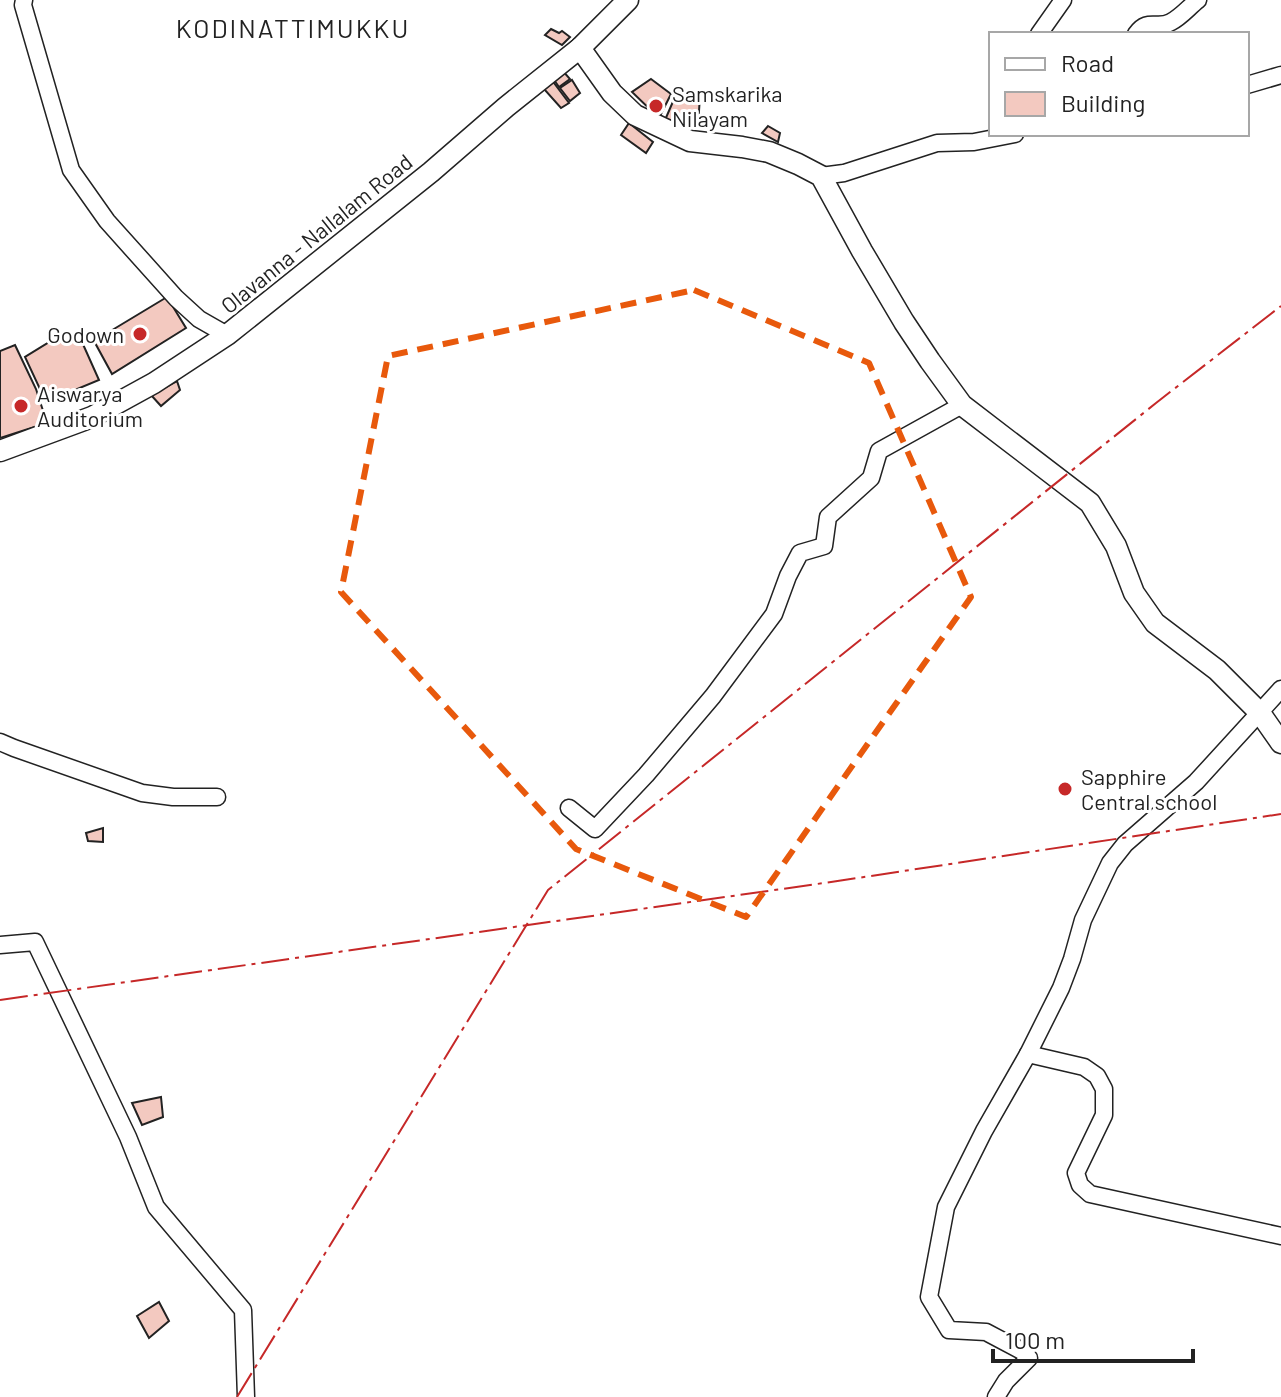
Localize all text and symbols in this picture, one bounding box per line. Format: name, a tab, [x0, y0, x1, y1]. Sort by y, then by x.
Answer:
district label: KODINATTIMUKKU	[176, 12, 410, 43]
legend	[989, 32, 1249, 136]
text: Road	[1061, 48, 1114, 77]
place label: Samskarika Nilayam	[672, 80, 783, 131]
text: Building	[1061, 88, 1145, 117]
marker: Samskarika Nilayam	[647, 97, 665, 115]
street label: Olavanna - Nallalam Road	[215, 148, 417, 318]
place label: Godown	[47, 321, 124, 347]
marker: Godown	[131, 325, 149, 343]
place label: Aiswarya Auditorium	[37, 380, 143, 431]
marker: Aiswarya Auditorium	[12, 397, 30, 415]
place label: Sapphire Central school	[1081, 763, 1217, 814]
marker: Sapphire Central school	[1056, 780, 1074, 798]
scale bar	[993, 1313, 1193, 1363]
text: 100 m	[1005, 1325, 1065, 1354]

